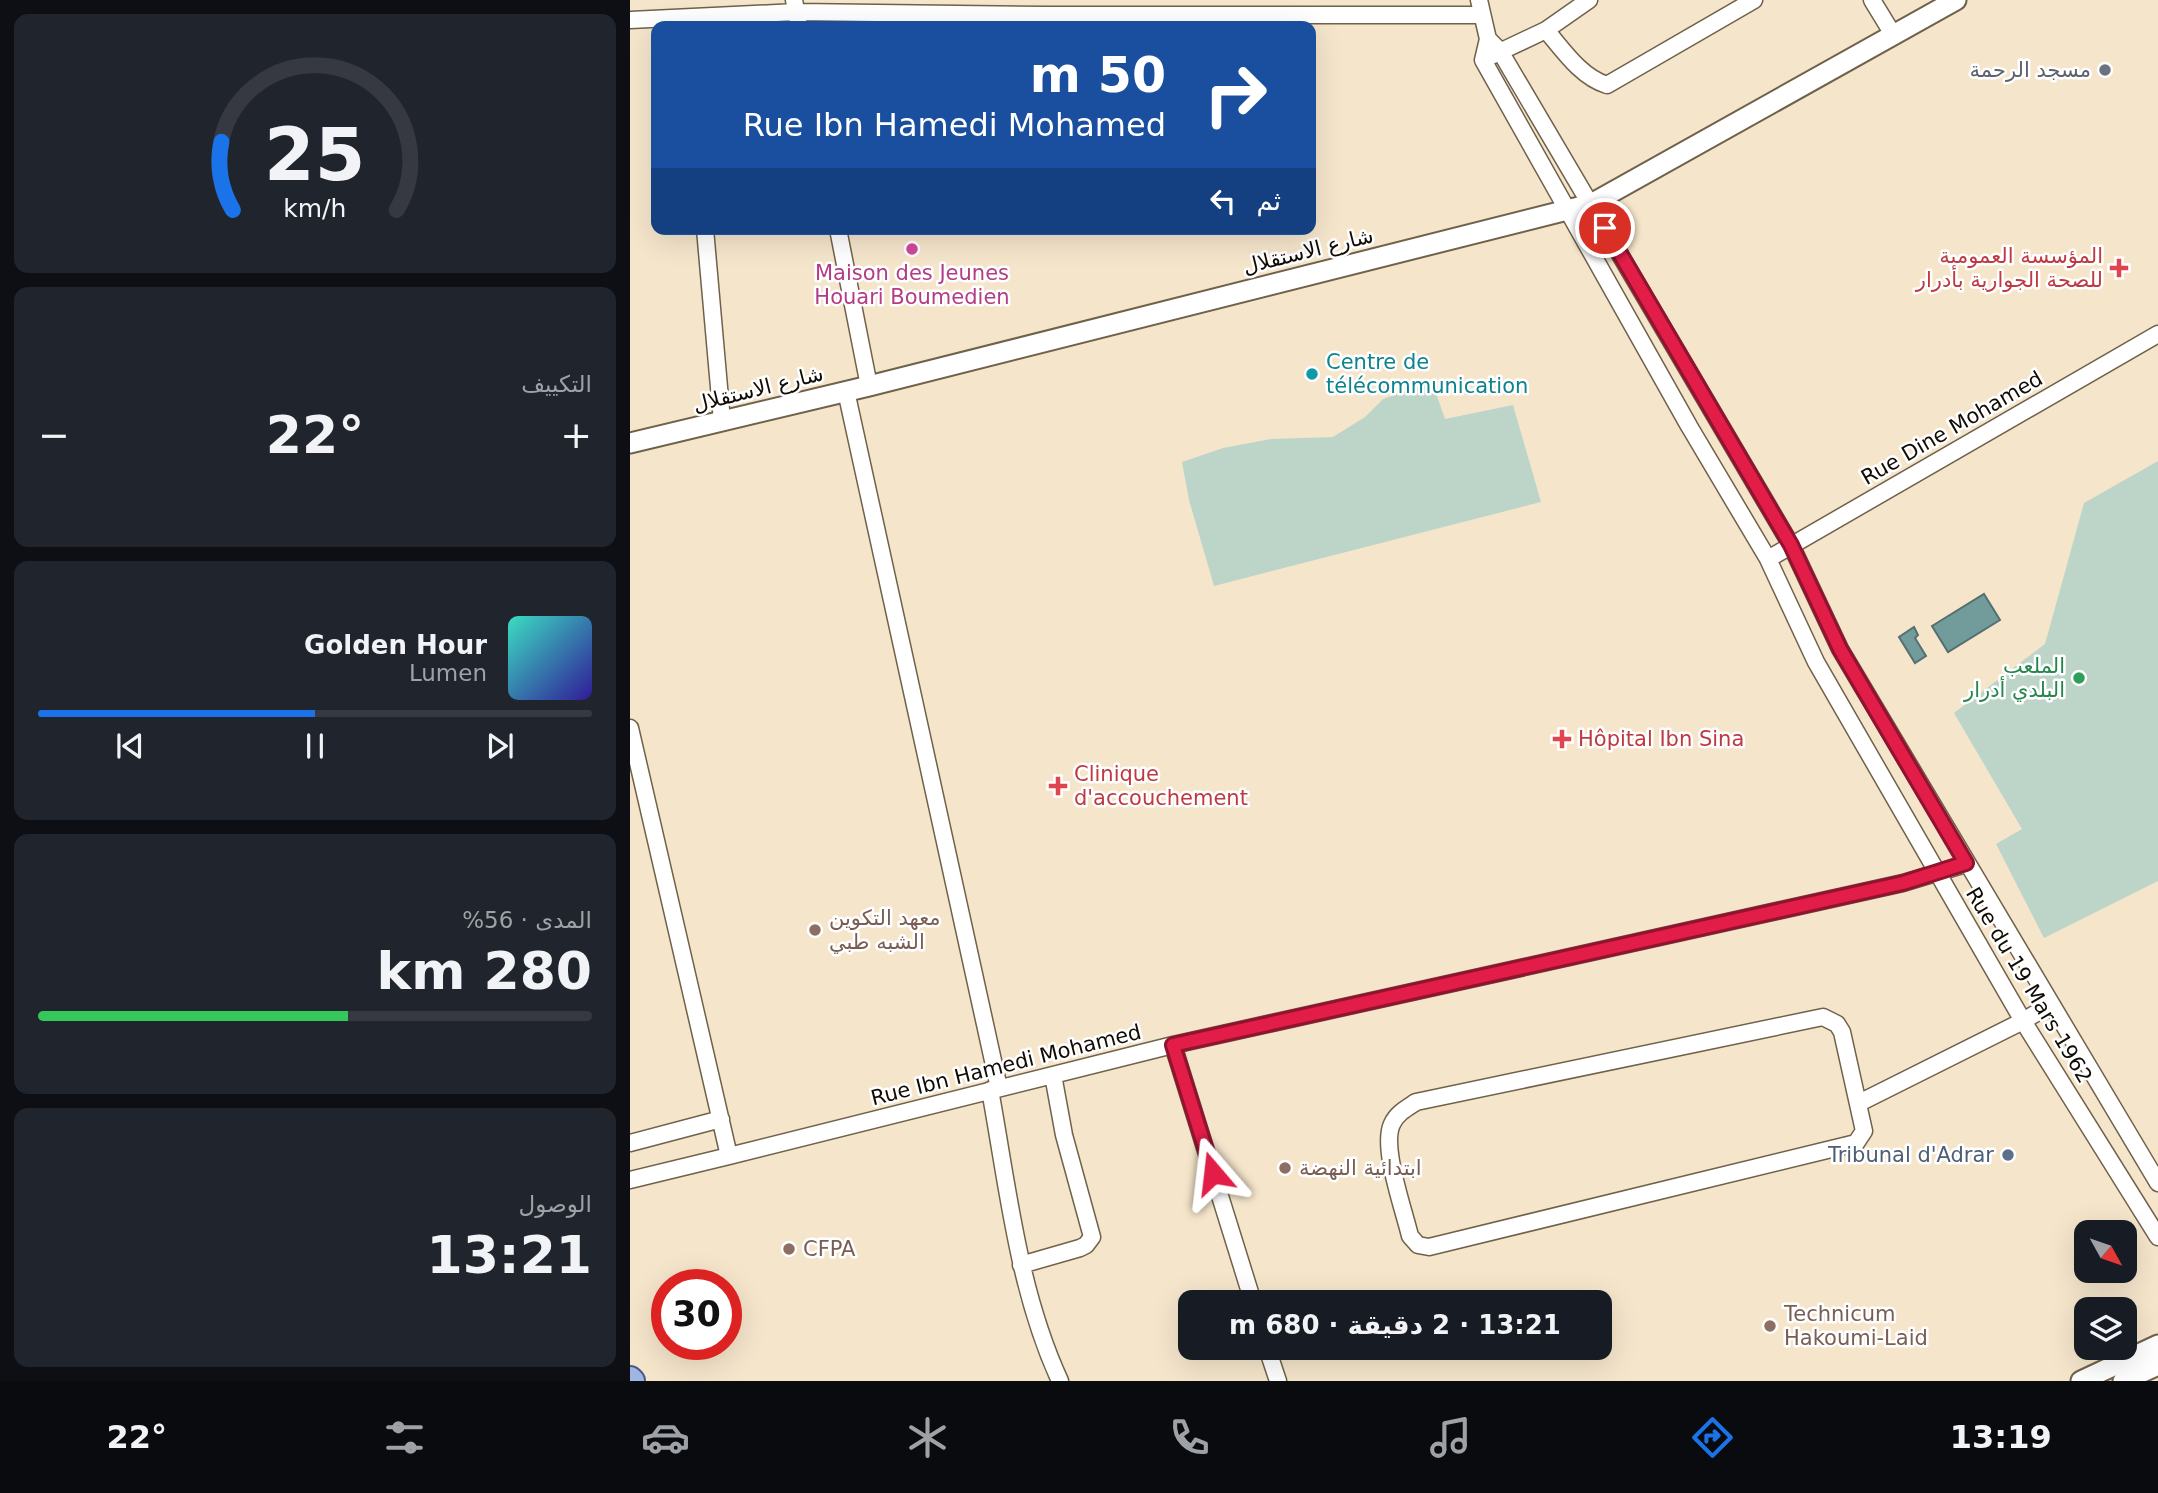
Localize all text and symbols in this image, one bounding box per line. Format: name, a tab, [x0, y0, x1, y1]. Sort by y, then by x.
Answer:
text: 50 m	[1030, 47, 1166, 104]
icon: right	[1190, 49, 1281, 140]
place label: مسجد الرحمة	[1970, 58, 2091, 82]
marker: مسجد الرحمة	[2097, 62, 2113, 78]
text: Rue Ibn Hamedi Mohamed	[743, 106, 1166, 144]
text: 25	[264, 112, 366, 197]
icon: left	[1204, 182, 1242, 220]
text: ثم	[1256, 186, 1281, 216]
text: km/h	[283, 194, 347, 223]
pin	[1575, 198, 1635, 258]
icon: arrive	[1586, 209, 1624, 247]
street label: شارع الاستقلال	[1240, 223, 1376, 279]
marker: Maison des Jeunes Houari Boumedien	[904, 241, 920, 257]
place label: المؤسسة العمومية للصحة الجوارية بأدرار	[1915, 244, 2103, 292]
marker: المؤسسة العمومية للصحة الجوارية بأدرار	[2109, 258, 2129, 278]
place label: Maison des Jeunes Houari Boumedien	[814, 261, 1010, 309]
place label: Centre de télécommunication	[1326, 350, 1528, 398]
street label: شارع الاستقلال	[690, 361, 826, 417]
marker: Centre de télécommunication	[1304, 366, 1320, 382]
street label: Rue Dine Mohamed	[1857, 366, 2047, 490]
text: التكييف	[521, 371, 592, 397]
text: 22°	[266, 405, 364, 465]
text: −	[38, 413, 70, 457]
text: +	[560, 413, 592, 457]
text: Golden Hour	[304, 630, 487, 660]
place label: الملعب البلدي أدرار	[1963, 654, 2065, 702]
text: Lumen	[409, 660, 487, 686]
marker: الملعب البلدي أدرار	[2071, 670, 2087, 686]
icon: previous	[111, 727, 149, 765]
icon: pause	[296, 727, 334, 765]
icon: next	[481, 727, 519, 765]
place label: Hôpital Ibn Sina	[1578, 727, 1744, 751]
marker: Hôpital Ibn Sina	[1552, 729, 1572, 749]
place label: Clinique d'accouchement	[1074, 762, 1248, 810]
marker: Clinique d'accouchement	[1048, 776, 1068, 796]
street label: Rue du 19 Mars 1962	[1961, 883, 2097, 1087]
place label: معهد التكوين الشبه طبي	[829, 906, 941, 954]
text: المدى · 56%	[462, 907, 592, 933]
marker: معهد التكوين الشبه طبي	[807, 922, 823, 938]
text: 280 km	[377, 941, 592, 1001]
street label: Rue Ibn Hamedi Mohamed	[868, 1020, 1144, 1110]
position arrow	[1176, 1136, 1250, 1210]
place label: Tribunal d'Adrar	[1827, 1143, 1994, 1167]
marker: Tribunal d'Adrar	[2000, 1147, 2016, 1163]
place label: ابتدائية النهضة	[1299, 1156, 1422, 1180]
marker: ابتدائية النهضة	[1277, 1160, 1293, 1176]
text: الوصول	[519, 1191, 592, 1217]
north arrow	[2074, 1220, 2137, 1283]
map controls	[2074, 1220, 2137, 1360]
text: 13:21	[426, 1225, 592, 1285]
place label: CFPA	[803, 1237, 856, 1261]
marker: CFPA	[781, 1241, 797, 1257]
speed limit sign: 30	[651, 1269, 742, 1360]
button: layers	[2074, 1297, 2137, 1360]
place label: Technicum Hakoumi-Laid	[1783, 1302, 1928, 1350]
text: 13:21 · 2 دقيقة · 680 m	[1229, 1310, 1561, 1340]
marker: Technicum Hakoumi-Laid	[1762, 1318, 1778, 1334]
icon: filters	[380, 1413, 429, 1462]
icon: car	[641, 1413, 690, 1462]
icon: climate	[903, 1413, 952, 1462]
icon: phone	[1165, 1413, 1214, 1462]
icon: music	[1426, 1413, 1475, 1462]
icon: directions	[1688, 1413, 1737, 1462]
text: 22°	[106, 1418, 167, 1456]
text: 13:19	[1950, 1418, 2052, 1456]

